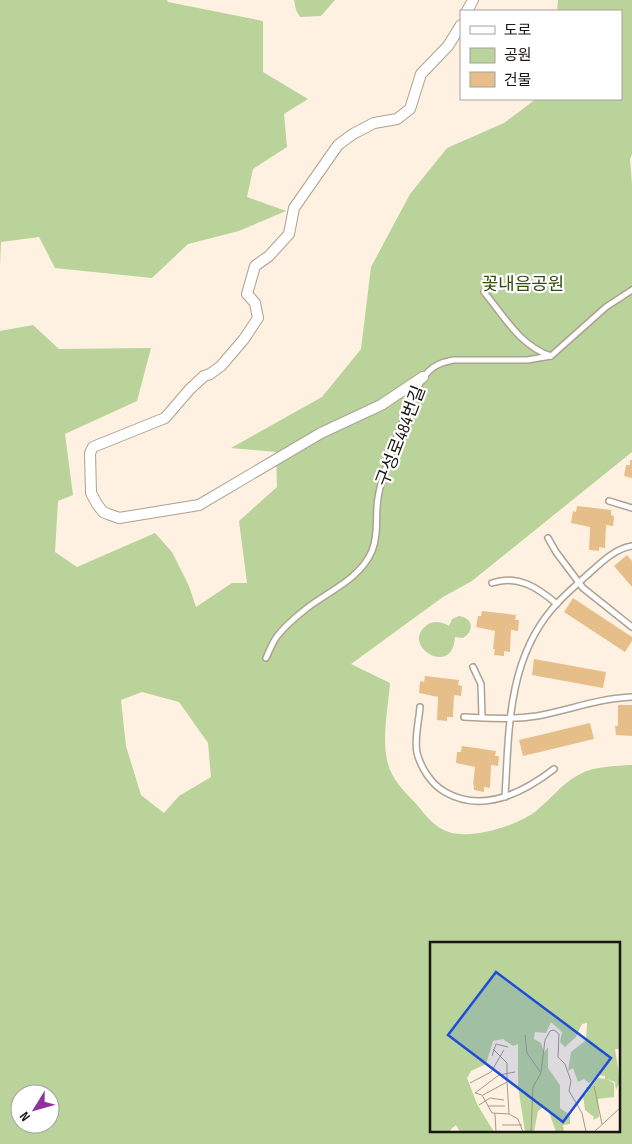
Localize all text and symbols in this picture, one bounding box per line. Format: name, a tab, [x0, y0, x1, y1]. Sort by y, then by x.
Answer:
legend	[460, 10, 622, 100]
text: 도로	[504, 21, 532, 40]
text: 공원	[504, 46, 532, 65]
text: 건물	[504, 71, 532, 90]
park label: 꽃내음공원	[482, 274, 564, 295]
street label: 구성로484번길	[372, 383, 430, 489]
inset map	[430, 942, 620, 1132]
north arrow	[10, 1084, 60, 1134]
text: N	[16, 1108, 34, 1125]

